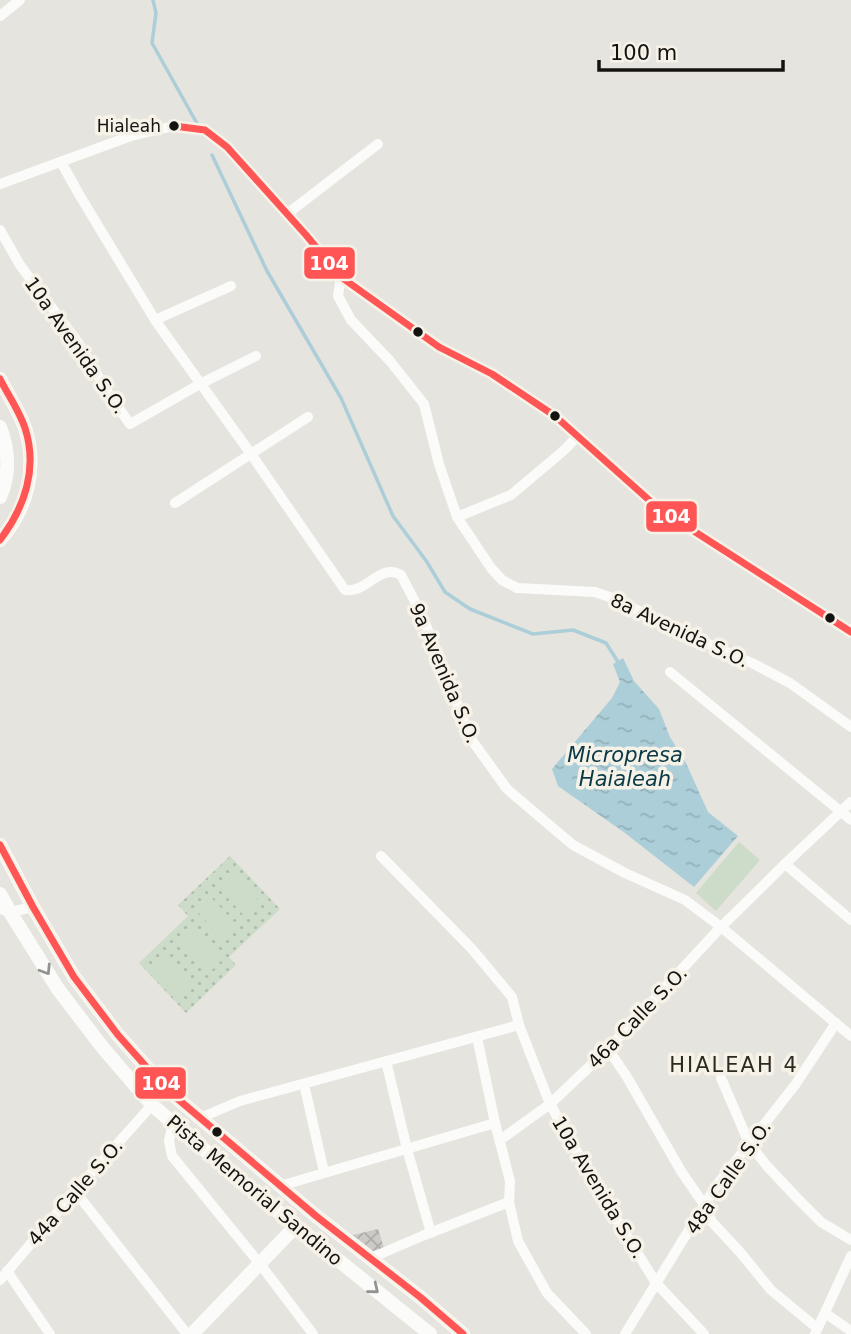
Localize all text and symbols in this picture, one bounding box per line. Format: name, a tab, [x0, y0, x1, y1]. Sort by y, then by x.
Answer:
scale bar	[599, 28, 783, 72]
text: 100 m	[610, 41, 677, 65]
place label: Hialeah	[97, 116, 161, 136]
marker: Hialeah	[167, 119, 181, 133]
line badge: 104	[303, 246, 356, 280]
text: 104	[309, 252, 349, 274]
street label: 10a Avenida S.O.	[21, 272, 131, 418]
unlabelled marker	[411, 325, 425, 339]
unlabelled marker	[548, 409, 562, 423]
line badge: 104	[645, 500, 698, 533]
text: 104	[651, 505, 691, 527]
street label: 8a Avenida S.O.	[607, 588, 753, 672]
street label: 9a Avenida S.O.	[406, 600, 484, 746]
unlabelled marker	[823, 611, 837, 625]
water label: Micropresa Haialeah	[567, 743, 683, 791]
street label: 46a Calle S.O.	[583, 961, 691, 1073]
one-way arrow	[38, 962, 51, 975]
district label: HIALEAH 4	[669, 1053, 799, 1077]
line badge: 104	[134, 1066, 187, 1100]
text: 104	[141, 1072, 181, 1094]
street label: Pista Memorial Sandino	[163, 1110, 347, 1270]
street label: 10a Avenida S.O.	[548, 1112, 650, 1262]
street label: 48a Calle S.O.	[681, 1116, 775, 1238]
unlabelled marker	[210, 1125, 224, 1139]
street label: 44a Calle S.O.	[23, 1134, 127, 1250]
one-way arrow	[365, 1281, 378, 1293]

